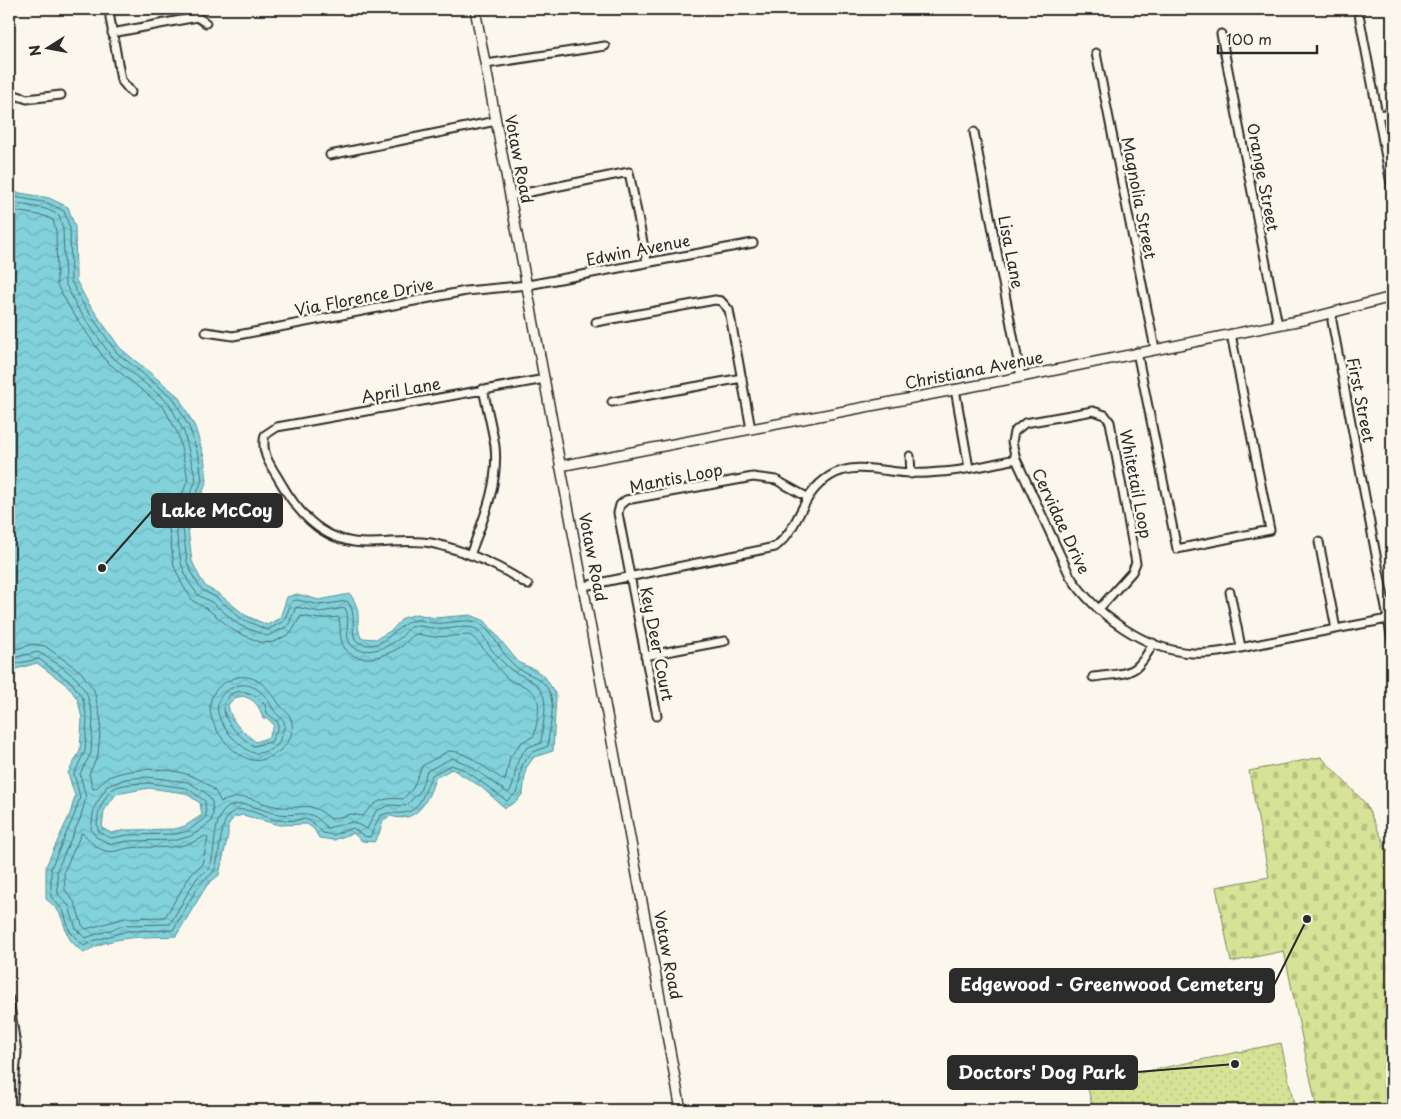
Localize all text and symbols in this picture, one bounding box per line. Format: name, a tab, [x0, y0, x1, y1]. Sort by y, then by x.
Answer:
north arrow	[22, 22, 72, 72]
scale bar	[1218, 22, 1317, 54]
text: 100 m	[1226, 27, 1272, 50]
text: N	[23, 43, 46, 58]
street label: Votaw Road	[500, 112, 540, 205]
street label: Orange Street	[1242, 121, 1286, 233]
street label: Magnolia Street	[1116, 135, 1164, 261]
street label: Lisa Lane	[993, 213, 1031, 290]
street label: Edwin Avenue	[584, 227, 692, 271]
street label: Via Florence Drive	[292, 271, 435, 321]
street label: Christiana Avenue	[903, 344, 1045, 394]
street label: First Street	[1342, 355, 1382, 445]
street label: April Lane	[359, 370, 443, 408]
street label: Whitetail Loop	[1115, 427, 1159, 540]
street label: Mantis Loop	[627, 456, 725, 498]
street label: Cervidae Drive	[1027, 464, 1097, 577]
callout: Lake McCoy	[152, 494, 282, 527]
text: Lake McCoy	[162, 496, 272, 523]
street label: Votaw Road	[574, 510, 614, 603]
street label: Key Deer Court	[635, 585, 681, 703]
street label: Votaw Road	[649, 908, 689, 1001]
callout: Edgewood - Greenwood Cemetery	[950, 969, 1274, 1002]
text: Edgewood - Greenwood Cemetery	[960, 970, 1264, 997]
callout: Doctors' Dog Park	[948, 1056, 1137, 1089]
text: Doctors' Dog Park	[958, 1058, 1126, 1085]

